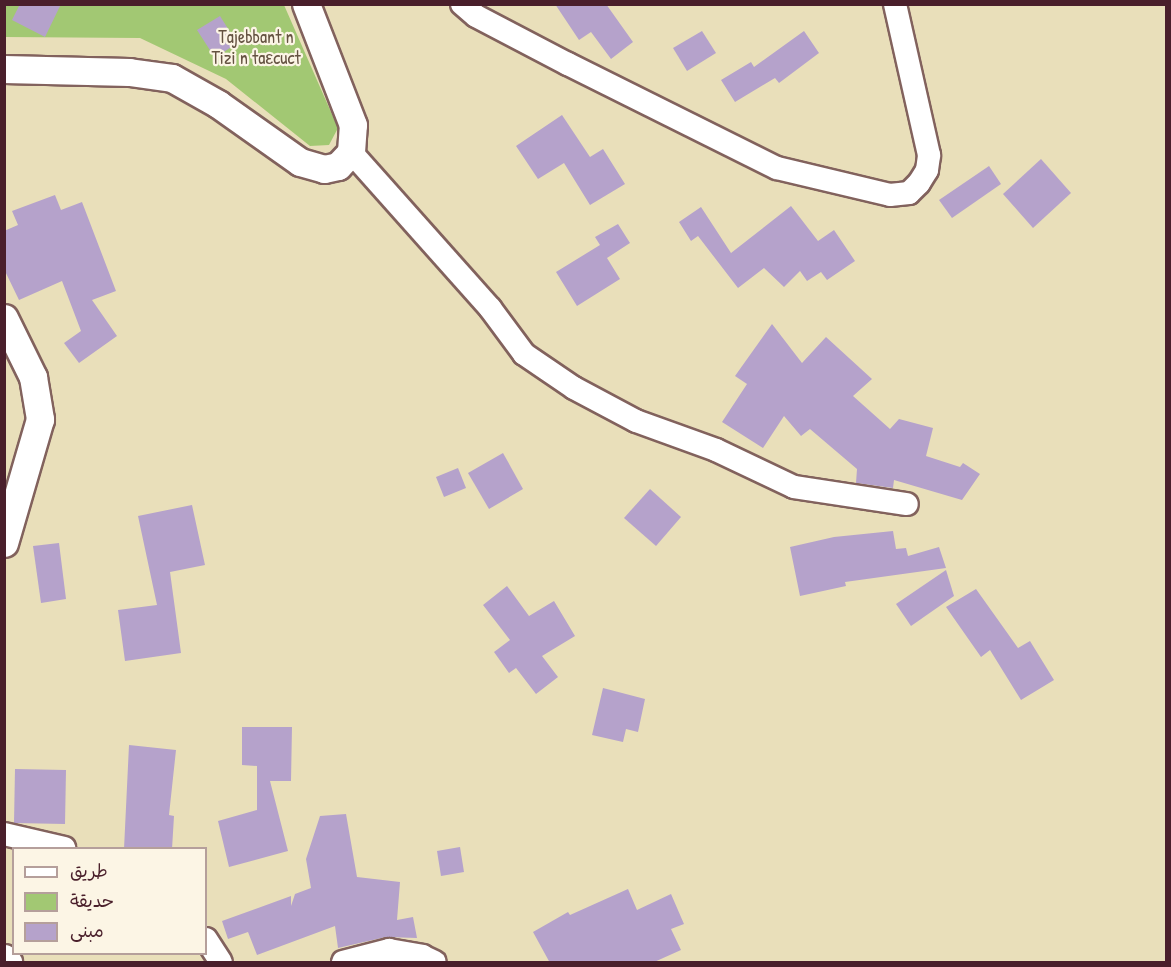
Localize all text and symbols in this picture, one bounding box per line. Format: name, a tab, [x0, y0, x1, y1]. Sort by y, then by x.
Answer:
park label: Tajebbant n Tizi n taεcuct	[211, 27, 301, 70]
legend	[12, 847, 207, 955]
text: طريق	[70, 858, 108, 883]
text: حديقة	[70, 888, 114, 913]
text: مبنى	[70, 918, 104, 943]

